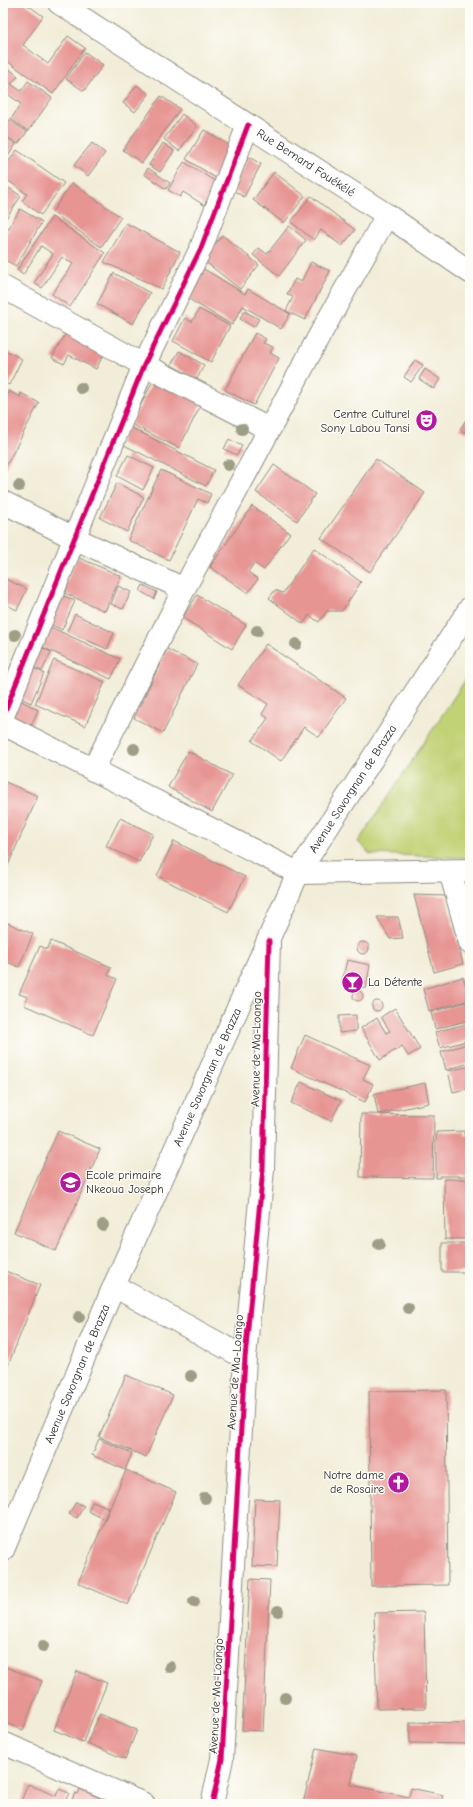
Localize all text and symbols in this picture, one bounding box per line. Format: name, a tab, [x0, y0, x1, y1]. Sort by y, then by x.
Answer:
street label: Rue Bernard Fouékélé	[254, 126, 358, 199]
place label: Centre Culturel Sony Labou Tansi	[320, 407, 410, 435]
theatre icon: Centre Culturel Sony Labou Tansi	[413, 408, 439, 434]
street label: Avenue Savorgnan de Brazza	[306, 722, 399, 855]
bar icon: La Détente	[339, 969, 365, 995]
place label: La Détente	[368, 975, 422, 989]
street label: Avenue de Ma-Loango	[248, 991, 264, 1107]
street label: Avenue Savorgnan de Brazza	[170, 1006, 244, 1148]
place label: Ecole primaire Nkeoua Joseph	[86, 1168, 164, 1196]
school or university icon: Ecole primaire Nkeoua Joseph	[57, 1169, 83, 1195]
street label: Avenue Savorgnan de Brazza	[42, 1302, 113, 1446]
street label: Avenue de Ma-Loango	[224, 1314, 246, 1430]
place label: Notre dame de Rosaire	[323, 1468, 384, 1496]
church icon: Notre dame de Rosaire	[386, 1469, 412, 1495]
street label: Avenue de Ma-Loango	[206, 1638, 226, 1754]

